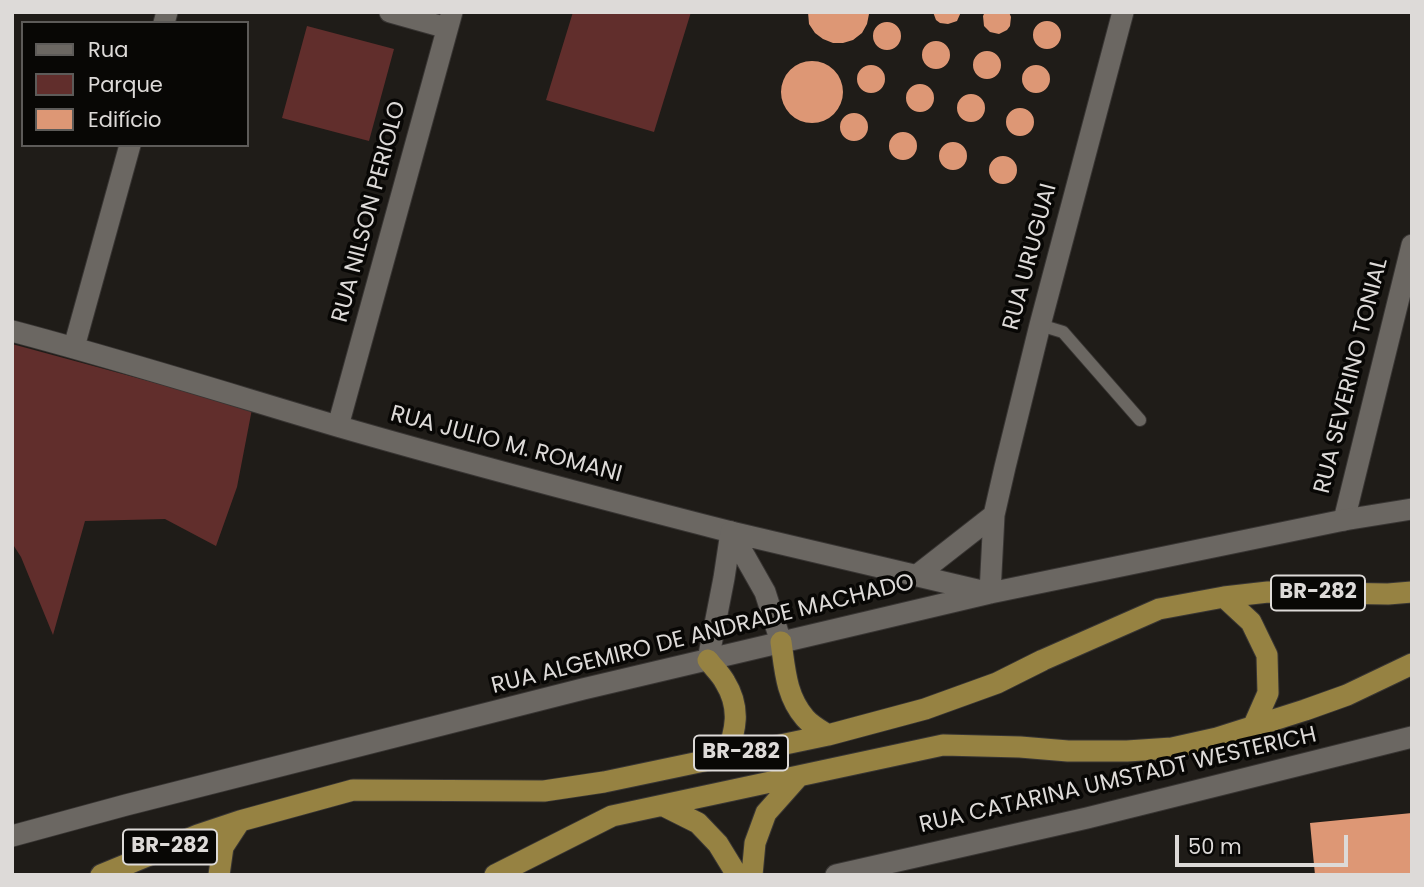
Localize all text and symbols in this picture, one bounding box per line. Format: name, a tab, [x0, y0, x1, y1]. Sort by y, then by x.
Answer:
legend	[21, 21, 248, 147]
text: Rua	[88, 35, 128, 64]
text: Parque	[88, 70, 163, 99]
street label: RUA NILSON PERIOLO	[327, 98, 413, 326]
text: Edifício	[88, 105, 162, 134]
street label: RUA URUGUAI	[998, 181, 1064, 333]
street label: RUA SEVERINO TONIAL	[1309, 255, 1395, 497]
street label: RUA JULIO M. ROMANI	[387, 401, 625, 489]
street label: RUA ALGEMIRO DE ANDRADE MACHADO	[489, 569, 917, 701]
road number: BR-282	[1271, 576, 1365, 610]
street label: RUA CATARINA UMSTADT WESTERICH	[917, 722, 1319, 840]
road number: BR-282	[694, 736, 788, 770]
scale bar	[1179, 820, 1352, 864]
road number: BR-282	[123, 830, 217, 864]
text: 50 m	[1188, 832, 1242, 861]

